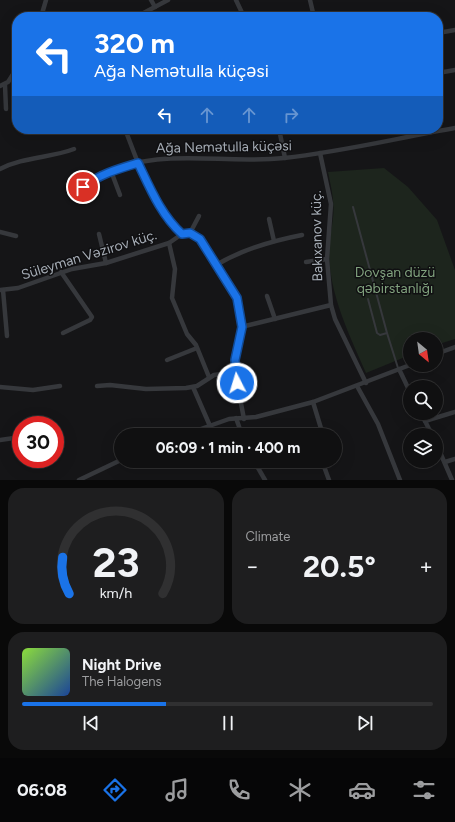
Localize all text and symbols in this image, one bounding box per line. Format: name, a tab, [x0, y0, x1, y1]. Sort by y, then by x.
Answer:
text: 320 m	[94, 26, 175, 60]
icon: left	[28, 28, 80, 80]
text: Ağa Nemətulla küçəsi	[94, 60, 269, 82]
icon: left	[154, 104, 176, 126]
icon: ahead	[196, 104, 218, 126]
icon: ahead	[238, 104, 260, 126]
icon: right	[280, 104, 302, 126]
street label: Ağa Nemətulla küçəsi	[156, 137, 292, 157]
pin	[66, 170, 100, 204]
icon: arrive	[72, 176, 94, 198]
street label: Bakıxanov küç.	[308, 190, 326, 282]
street label: Süleyman Vəzirov küç.	[19, 226, 159, 284]
park label: Dovşan düzü qəbirstanlığı	[355, 264, 435, 297]
north arrow	[403, 332, 443, 372]
map controls	[403, 332, 443, 468]
position arrow	[216, 362, 258, 404]
button: search	[403, 380, 443, 420]
speed limit sign: 30	[12, 416, 64, 468]
button: layers	[403, 428, 443, 468]
text: 06:09 · 1 min · 400 m	[156, 439, 300, 457]
text: Climate	[246, 529, 290, 544]
text: 23	[92, 537, 139, 587]
text: 20.5°	[303, 548, 376, 585]
text: −	[246, 553, 259, 580]
text: +	[419, 553, 433, 580]
text: km/h	[99, 584, 132, 602]
text: Night Drive	[82, 656, 161, 674]
text: The Halogens	[82, 674, 162, 689]
icon: previous	[80, 712, 102, 734]
icon: pause	[217, 712, 239, 734]
icon: next	[354, 712, 376, 734]
icon: directions	[101, 776, 129, 804]
icon: music	[163, 776, 191, 804]
icon: phone	[225, 776, 253, 804]
icon: climate	[286, 776, 314, 804]
icon: car	[348, 776, 376, 804]
icon: filters	[410, 776, 438, 804]
text: 06:08	[17, 779, 67, 801]

